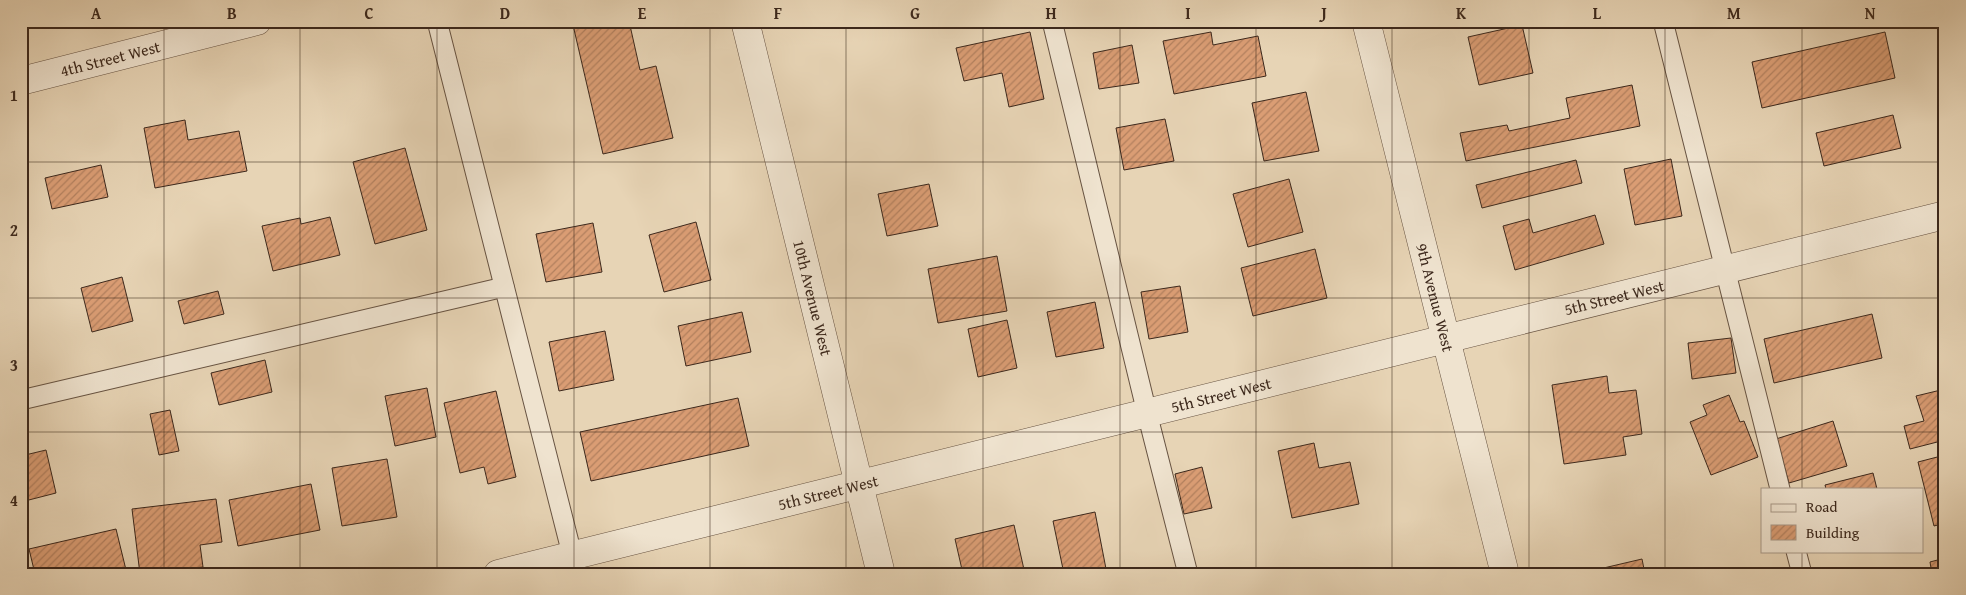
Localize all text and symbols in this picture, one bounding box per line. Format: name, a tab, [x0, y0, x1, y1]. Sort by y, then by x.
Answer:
text: A	[91, 1, 102, 25]
text: B	[227, 1, 237, 25]
text: C	[364, 1, 374, 25]
text: D	[500, 1, 510, 25]
text: E	[638, 1, 647, 25]
text: F	[774, 1, 782, 25]
text: G	[910, 1, 920, 25]
text: H	[1045, 1, 1057, 25]
text: I	[1185, 1, 1191, 25]
text: J	[1318, 1, 1327, 25]
text: K	[1456, 1, 1467, 25]
text: L	[1593, 1, 1602, 25]
text: M	[1727, 1, 1741, 25]
text: N	[1865, 1, 1876, 25]
street label: 4th Street West	[58, 34, 163, 83]
text: 1	[10, 83, 18, 107]
text: 2	[10, 218, 18, 242]
street label: 10th Avenue West	[787, 237, 839, 359]
street label: 9th Avenue West	[1410, 241, 1461, 355]
street label: 5th Street West	[1562, 273, 1667, 321]
text: 3	[10, 353, 18, 377]
street label: 5th Street West	[1168, 371, 1274, 419]
street label: 5th Street West	[775, 468, 881, 516]
text: 4	[10, 488, 18, 512]
legend	[1761, 488, 1924, 552]
text: Road	[1806, 496, 1837, 517]
text: Building	[1806, 522, 1860, 543]

